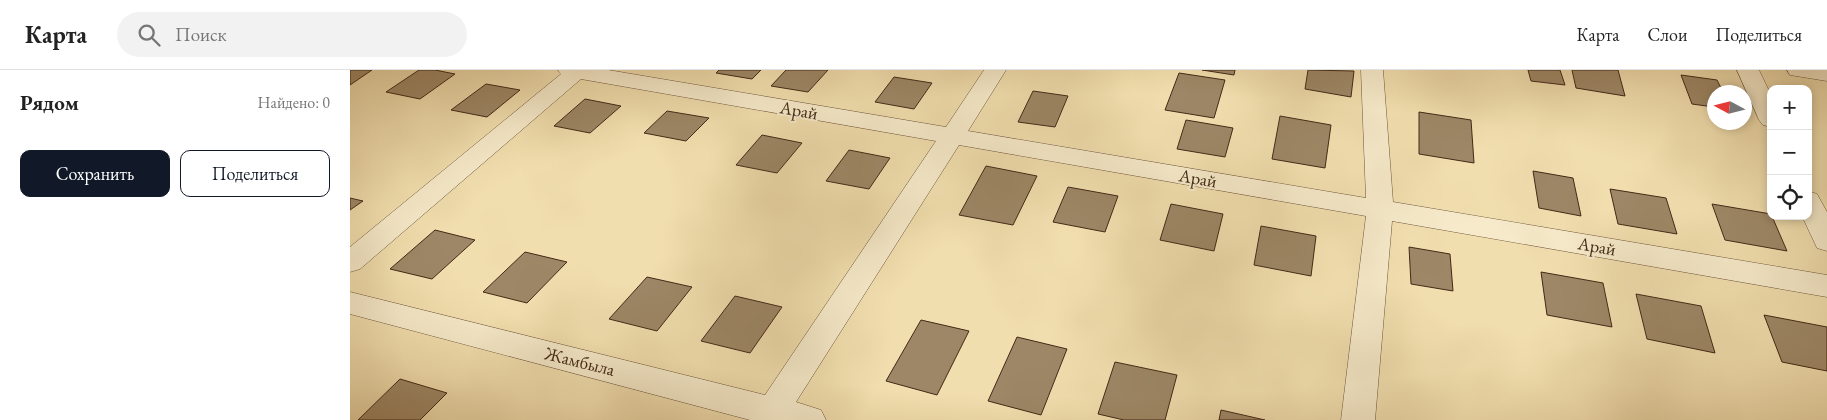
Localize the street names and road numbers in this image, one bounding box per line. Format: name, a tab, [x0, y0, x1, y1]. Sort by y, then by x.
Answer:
street label: Арай	[777, 95, 820, 125]
street label: Арай	[1176, 163, 1219, 193]
street label: Арай	[1575, 231, 1618, 261]
street label: Жамбыла	[542, 341, 618, 381]

